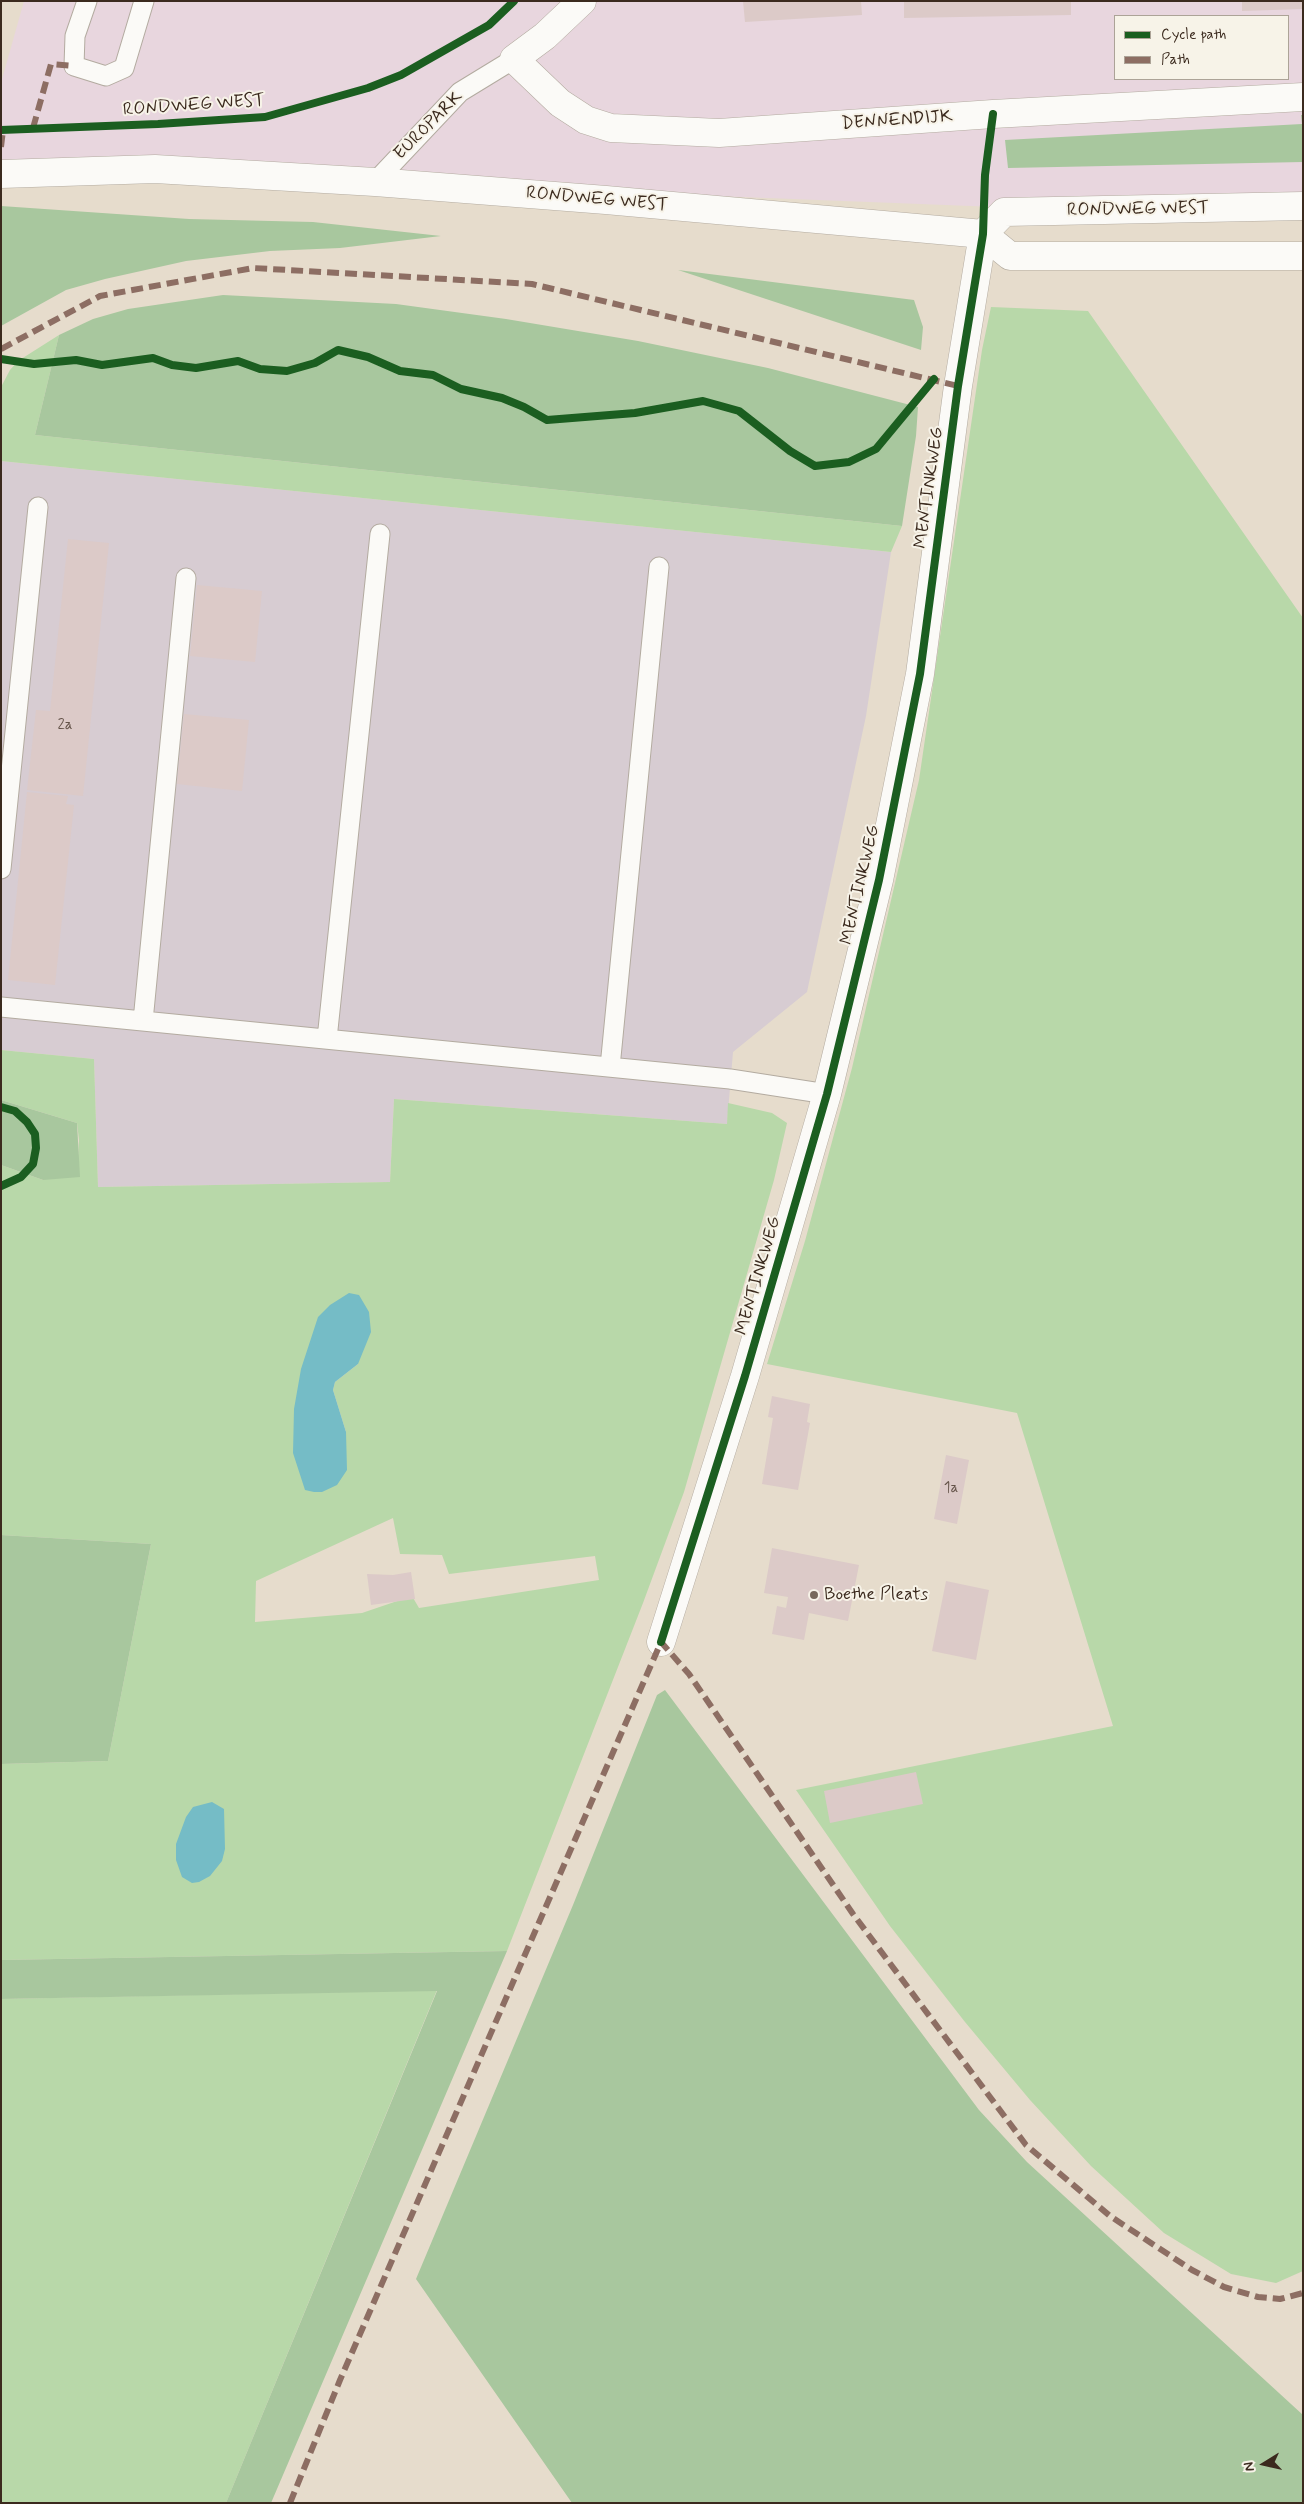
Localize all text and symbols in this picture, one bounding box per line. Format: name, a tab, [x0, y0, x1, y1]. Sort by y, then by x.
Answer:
legend	[1114, 15, 1289, 80]
text: Cycle path	[1161, 25, 1226, 45]
text: Path	[1161, 50, 1190, 70]
street label: EUROPARK	[390, 87, 468, 165]
street label: RONDWEG WEST	[122, 90, 266, 122]
street label: DENNENDIJK	[841, 106, 953, 136]
street label: RONDWEG WEST	[525, 183, 669, 217]
street label: RONDWEG WEST	[1067, 198, 1209, 222]
street label: MENTINKWEG	[911, 426, 949, 550]
house number: 2a	[57, 717, 73, 735]
street label: MENTINKWEG	[837, 823, 885, 947]
street label: MENTINKWEG	[732, 1214, 786, 1338]
house number: 1a	[944, 1480, 958, 1498]
place label: Boethe Pleats	[824, 1584, 928, 1606]
marker: Boethe Pleats	[808, 1589, 820, 1601]
north arrow	[1239, 2439, 1289, 2489]
text: N	[1240, 2460, 1259, 2473]

